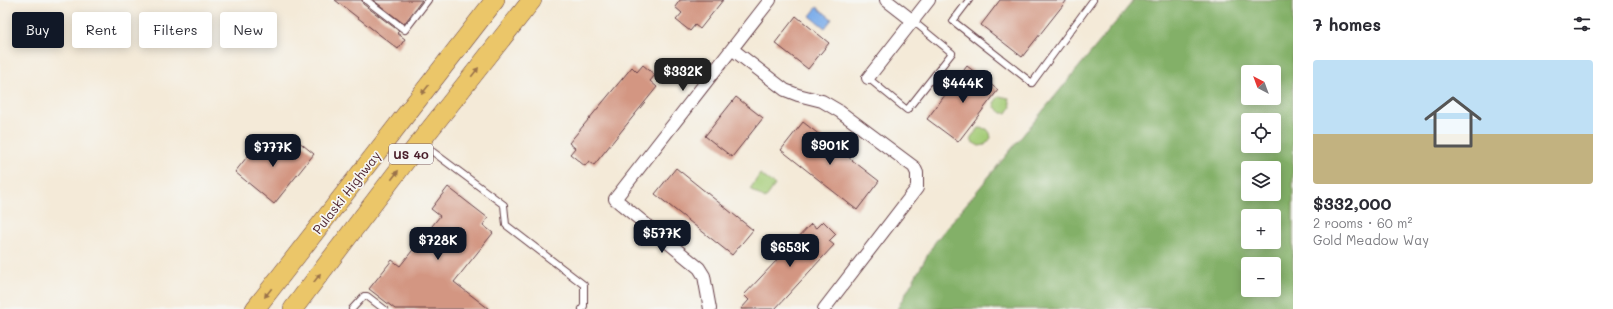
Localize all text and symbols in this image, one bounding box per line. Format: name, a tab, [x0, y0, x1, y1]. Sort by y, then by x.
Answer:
chip: Buy	[12, 12, 64, 48]
chip: Rent	[72, 12, 131, 48]
chip: Filters	[139, 12, 212, 48]
chip: New	[220, 12, 277, 48]
text: 7 homes	[1313, 13, 1381, 35]
icon: filters	[1571, 13, 1593, 35]
pin: $332K	[655, 58, 711, 92]
text: $332K	[663, 62, 703, 79]
north arrow	[1241, 65, 1281, 105]
map controls	[1241, 65, 1281, 297]
one-way arrow	[471, 66, 479, 77]
pin: $444K	[935, 70, 991, 104]
text: $444K	[942, 74, 984, 91]
one-way arrow	[421, 85, 429, 96]
icon: home	[1417, 86, 1489, 158]
button: locate	[1241, 113, 1281, 153]
pin: $901K	[802, 132, 858, 166]
pin: $777K	[245, 134, 301, 168]
text: $901K	[811, 136, 849, 153]
text: $777K	[254, 138, 292, 155]
road number: US 40	[389, 144, 433, 164]
street label: Pulaski Highway	[308, 147, 384, 237]
button: layers	[1241, 161, 1281, 201]
one-way arrow	[391, 169, 400, 180]
text: $332,000	[1313, 192, 1391, 214]
button: +	[1241, 209, 1281, 249]
text: 2 rooms · 60 m²	[1313, 214, 1412, 231]
pin: $577K	[634, 220, 690, 254]
text: $577K	[643, 224, 681, 241]
pin: $728K	[410, 227, 466, 261]
text: $728K	[418, 231, 458, 248]
text: Gold Meadow Way	[1313, 231, 1429, 248]
pin: $653K	[762, 234, 818, 268]
text: $653K	[770, 238, 810, 255]
button: −	[1241, 257, 1281, 297]
one-way arrow	[312, 273, 320, 283]
one-way arrow	[264, 287, 272, 298]

